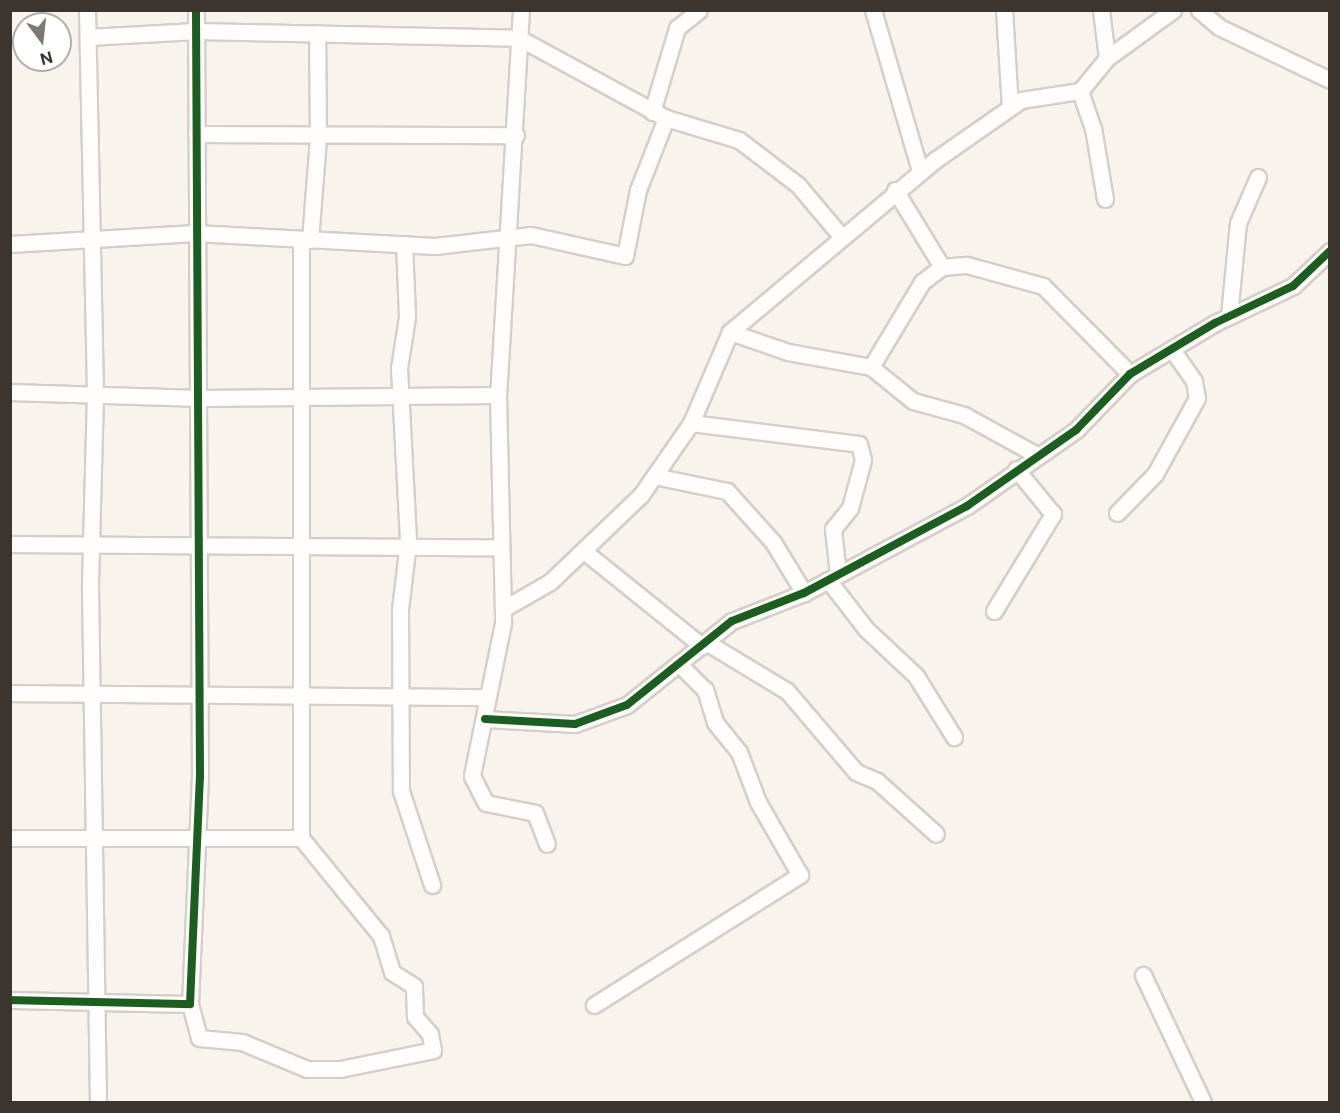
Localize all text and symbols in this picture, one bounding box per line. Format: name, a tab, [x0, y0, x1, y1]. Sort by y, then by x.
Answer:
north arrow	[12, 12, 72, 72]
text: N	[38, 47, 55, 69]

